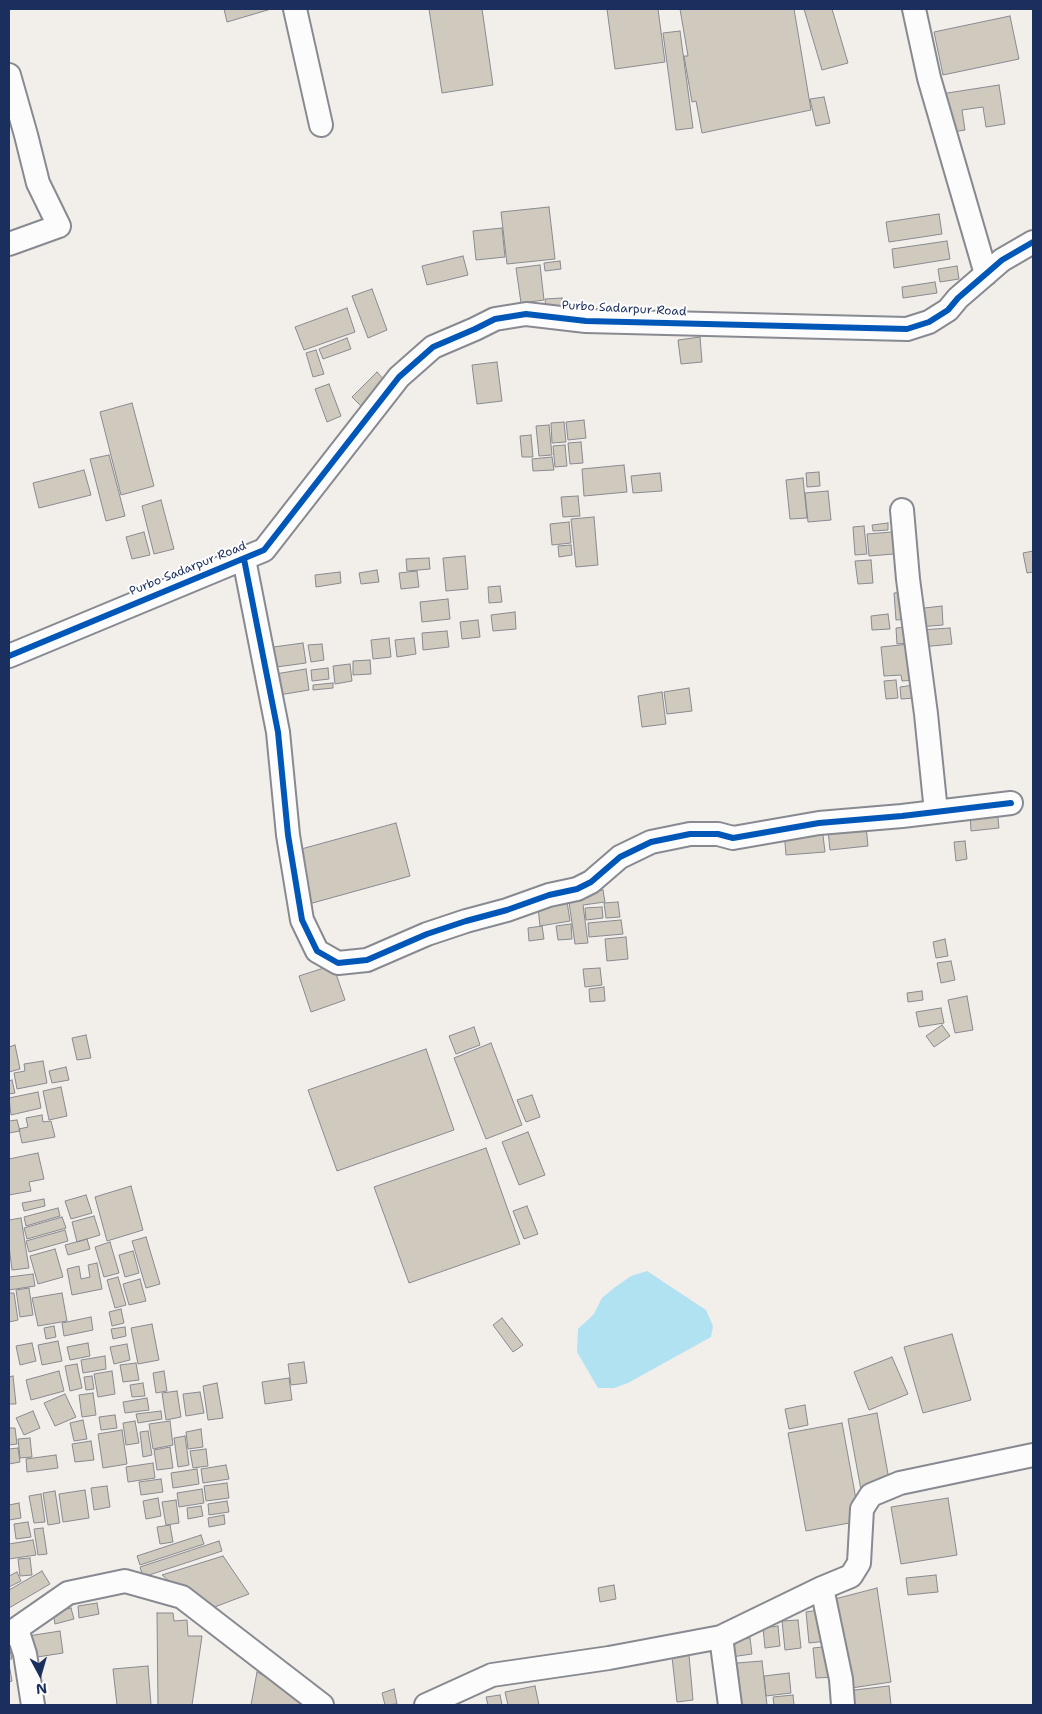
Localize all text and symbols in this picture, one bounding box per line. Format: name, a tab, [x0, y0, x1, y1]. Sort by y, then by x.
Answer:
street label: Purbo Sadarpur Road	[561, 299, 687, 319]
street label: Purbo Sadarpur Road	[127, 539, 249, 599]
north arrow	[15, 1649, 65, 1699]
text: N	[35, 1679, 48, 1698]

